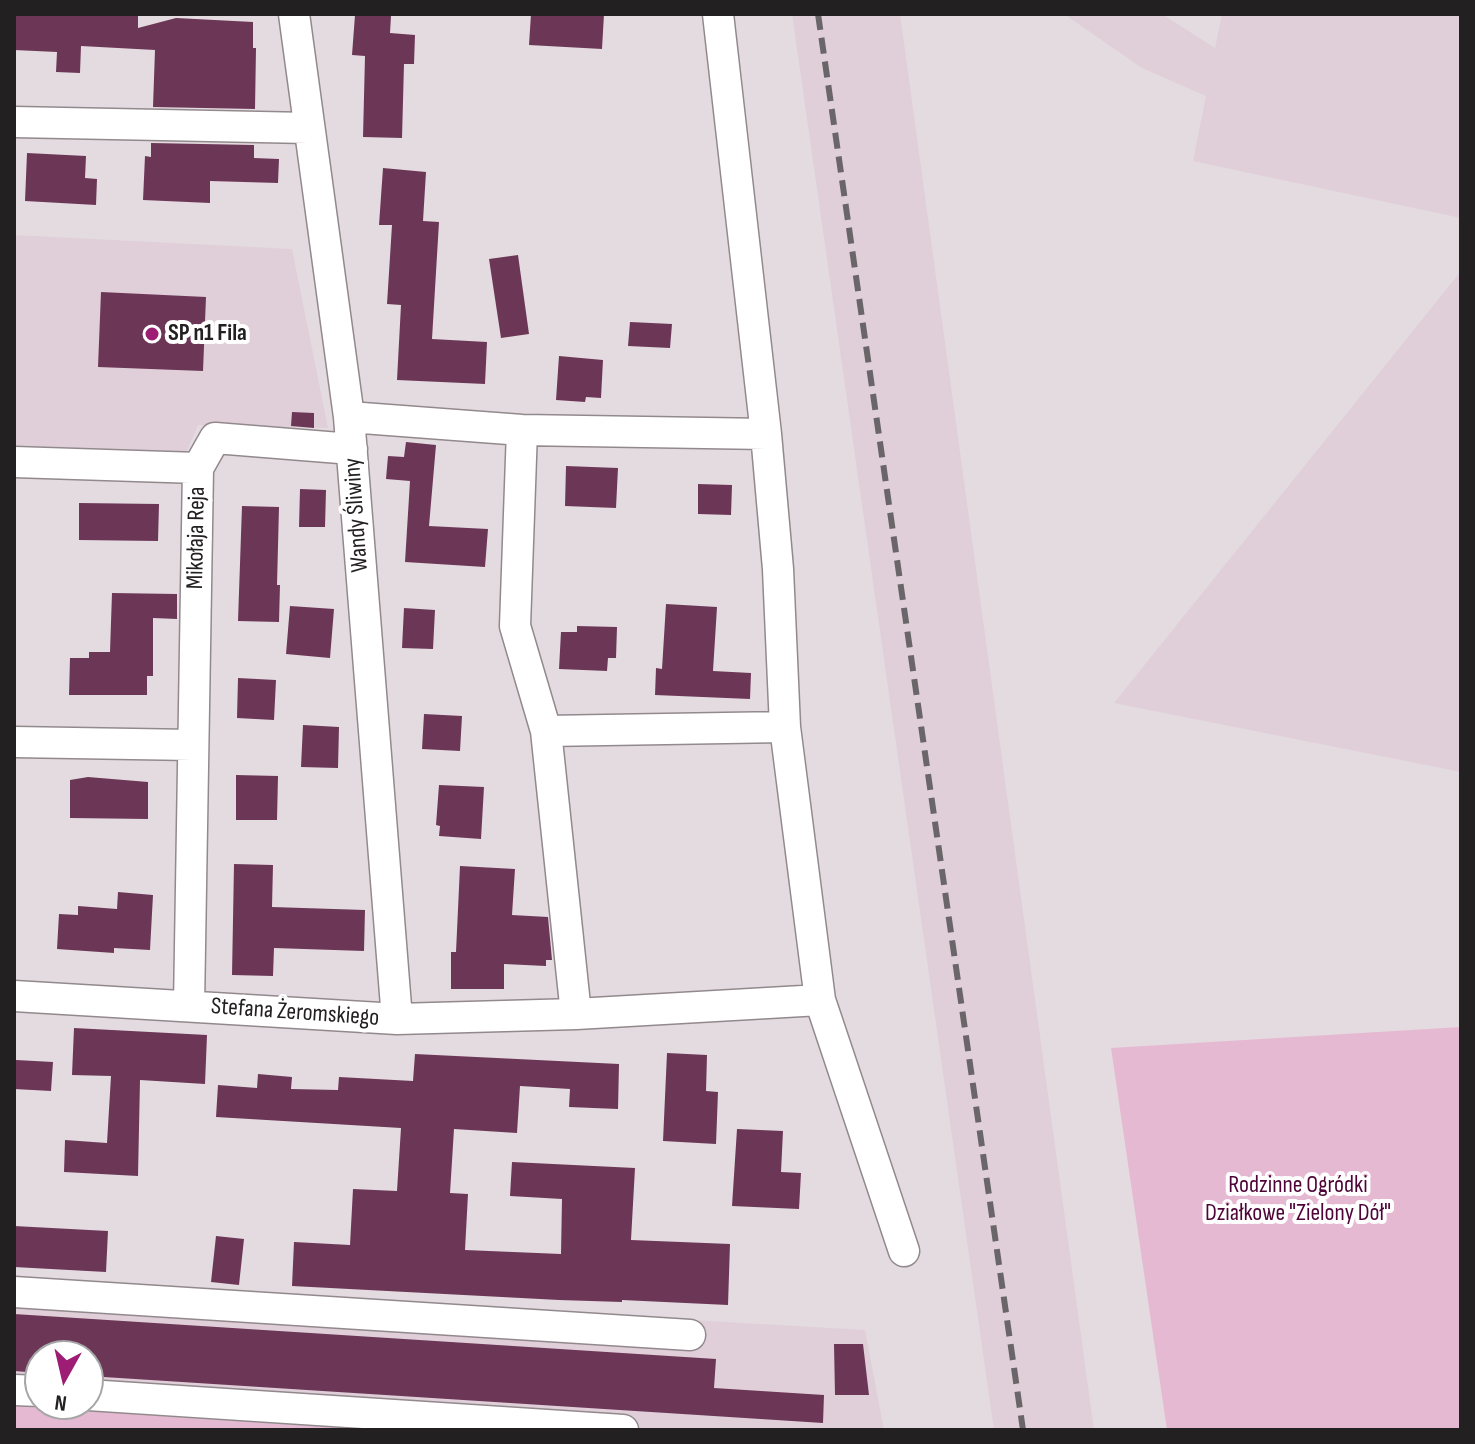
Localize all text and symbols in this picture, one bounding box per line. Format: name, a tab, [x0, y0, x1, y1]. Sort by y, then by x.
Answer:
place label: SP n1 Fila	[168, 320, 247, 348]
marker: SP n1 Fila	[143, 325, 161, 343]
street label: Wandy Śliwiny	[339, 457, 375, 573]
street label: Mikołaja Reja	[182, 486, 212, 590]
street label: Stefana Żeromskiego	[210, 993, 380, 1033]
park label: Rodzinne Ogródki Działkowe "Zielony Dół"	[1205, 1172, 1391, 1228]
north arrow	[24, 1340, 104, 1420]
text: N	[53, 1388, 69, 1416]

